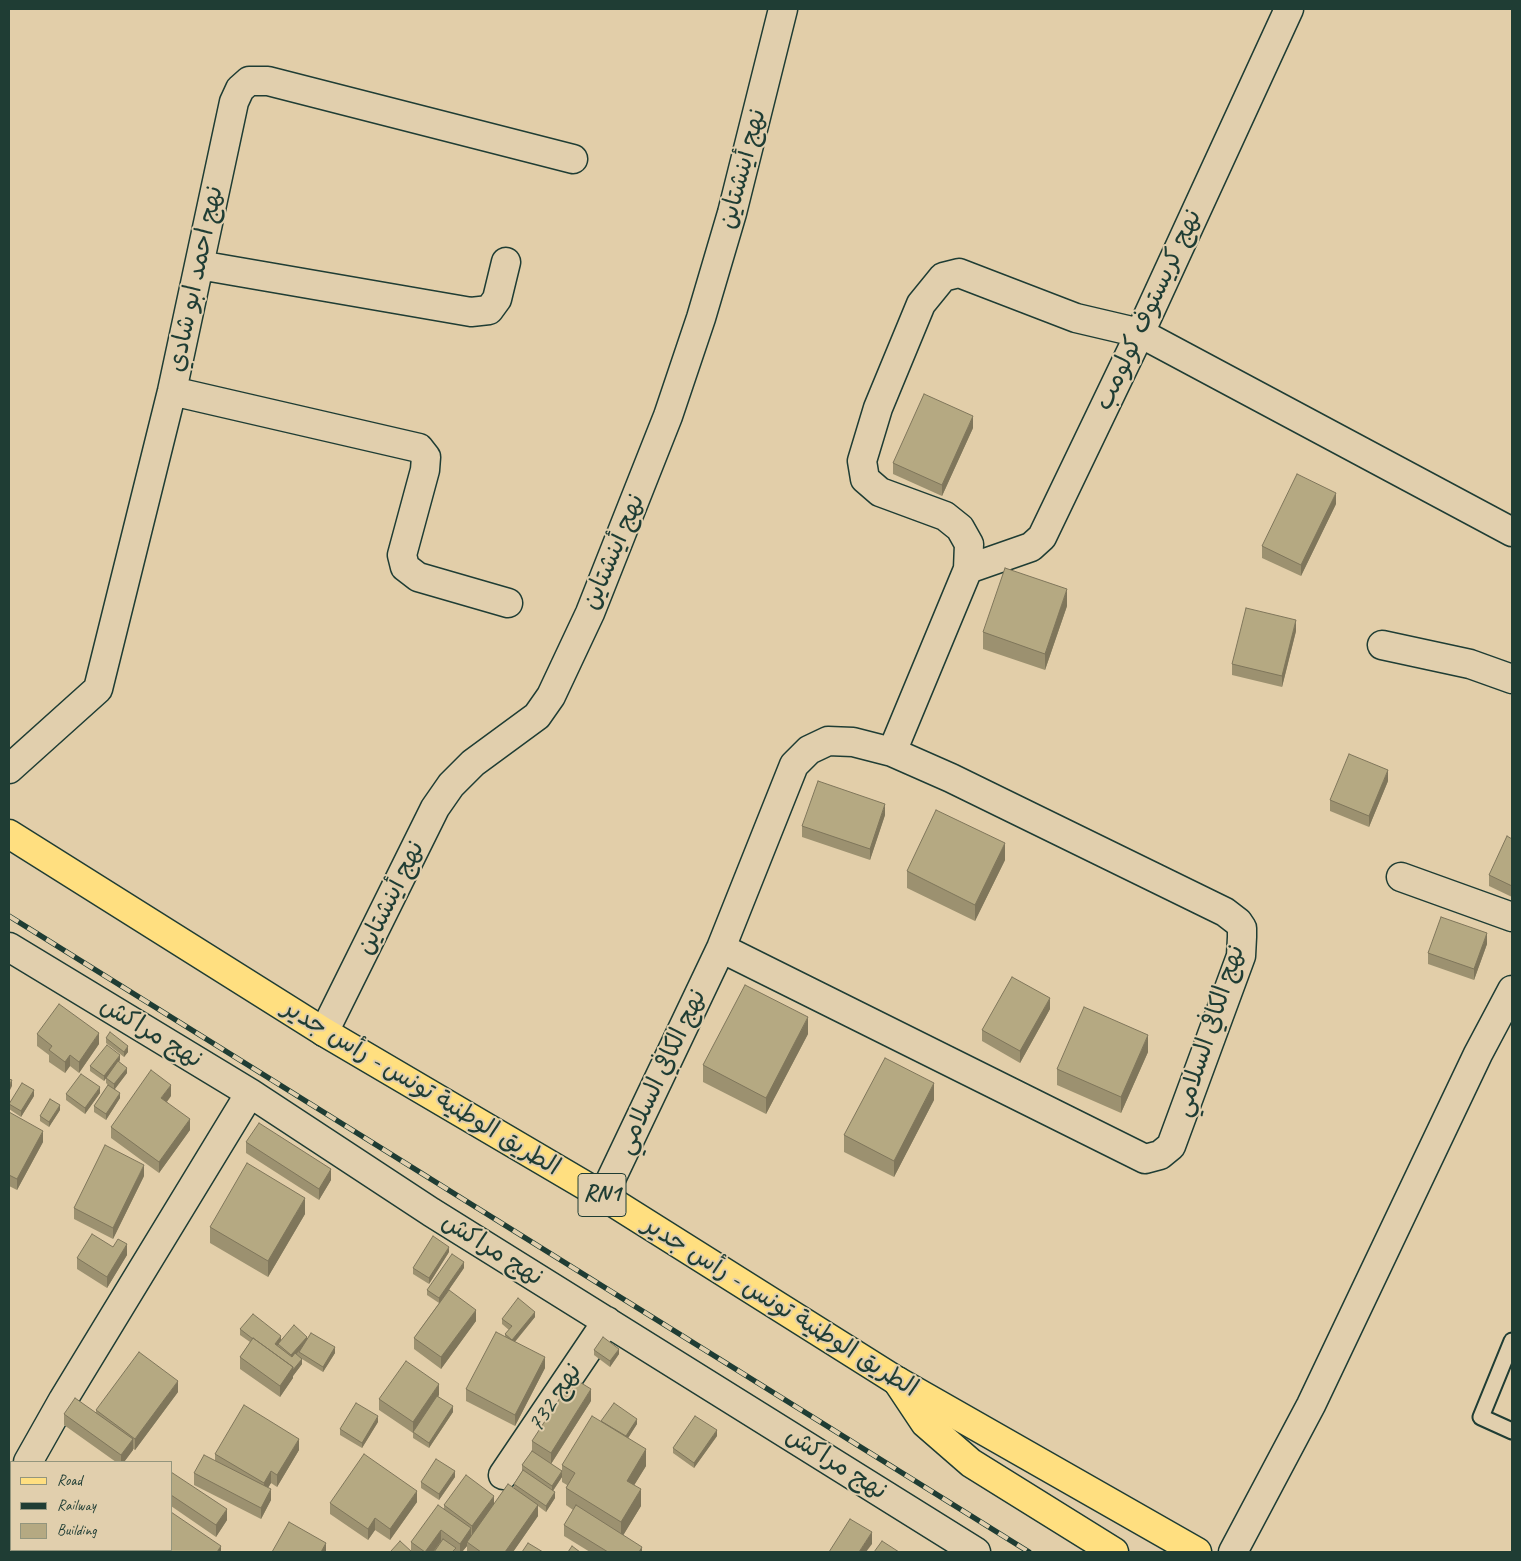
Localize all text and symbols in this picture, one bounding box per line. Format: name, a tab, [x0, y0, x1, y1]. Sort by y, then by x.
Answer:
street label: نهج أينشتاين	[713, 106, 773, 232]
street label: نهج احمد ابو شادي	[162, 183, 230, 375]
street label: نهج كريستوف كولومب	[1089, 205, 1209, 415]
street label: نهج أينشتاين	[576, 490, 652, 614]
street label: نهج أينشتاين	[351, 836, 431, 960]
street label: نهج الكافي السلامي	[1168, 941, 1252, 1121]
street label: نهج الكافي السلامي	[611, 985, 713, 1159]
street label: نهج مراكش	[94, 991, 208, 1075]
street label: الطريق الوطنية تونس - رأس جدير	[277, 993, 565, 1183]
road number: RN1	[578, 1174, 626, 1216]
street label: نهج مراكش	[436, 1207, 548, 1293]
street label: الطريق الوطنية تونس - رأس جدير	[637, 1210, 923, 1404]
street label: نهج 732	[521, 1358, 589, 1438]
street label: نهج مراكش	[780, 1421, 892, 1507]
legend	[10, 1461, 172, 1551]
text: Road	[57, 1471, 82, 1490]
text: Railway	[57, 1496, 96, 1515]
text: Building	[57, 1521, 96, 1540]

